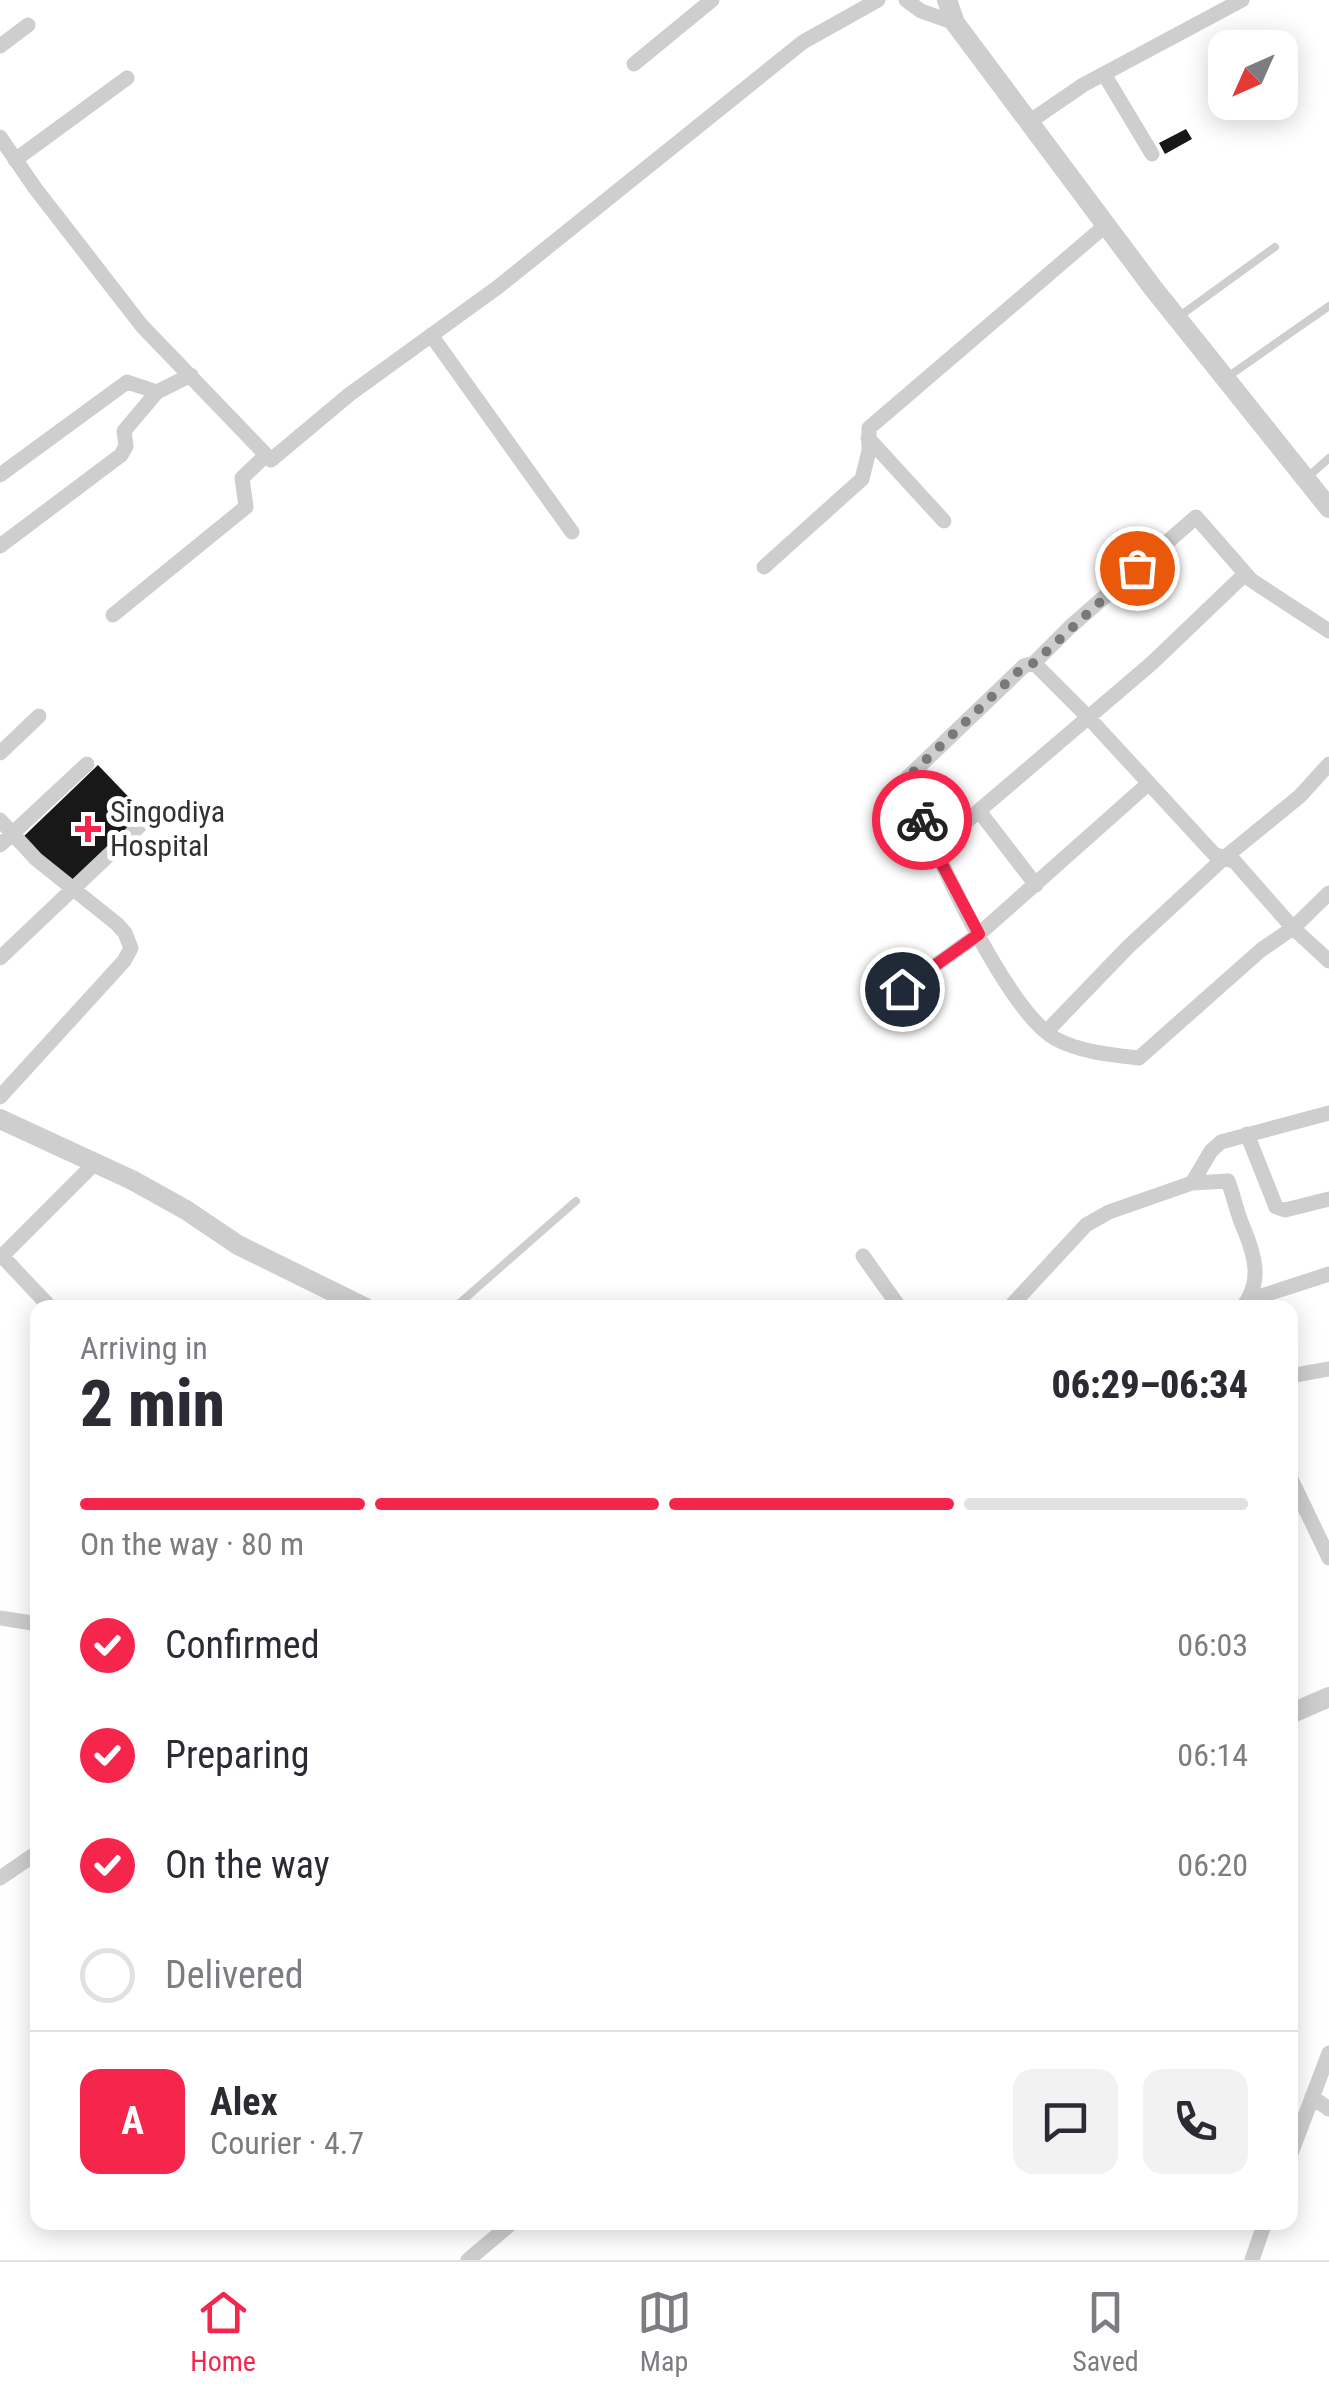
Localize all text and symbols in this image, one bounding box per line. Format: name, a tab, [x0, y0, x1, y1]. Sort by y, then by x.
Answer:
north arrow	[1208, 30, 1298, 120]
map controls	[1208, 30, 1298, 120]
pin	[1095, 526, 1180, 611]
icon: bag	[1110, 541, 1165, 596]
courier	[872, 770, 972, 870]
icon: bike	[895, 793, 950, 848]
place label: Singodiya Hospital	[110, 794, 225, 863]
marker: Singodiya Hospital	[75, 816, 101, 842]
pin	[860, 947, 945, 1032]
icon: home	[875, 962, 930, 1017]
text: Arriving in	[80, 1329, 208, 1367]
text: 06:29–06:34	[1051, 1363, 1248, 1407]
text: 2 min	[80, 1366, 225, 1442]
text: On the way · 80 m	[80, 1525, 304, 1563]
icon: check	[80, 1618, 135, 1673]
text: Confirmed	[165, 1623, 320, 1667]
text: 06:03	[1177, 1626, 1248, 1664]
icon: check	[80, 1728, 135, 1783]
text: Preparing	[165, 1733, 310, 1777]
text: 06:14	[1177, 1736, 1248, 1774]
icon: check	[80, 1838, 135, 1893]
text: On the way	[165, 1843, 330, 1887]
text: 06:20	[1177, 1846, 1248, 1884]
text: Delivered	[165, 1953, 304, 1997]
button: chat	[1013, 2069, 1118, 2174]
button: phone	[1143, 2069, 1248, 2174]
text: Alex	[210, 2080, 278, 2124]
text: A	[121, 2099, 144, 2143]
text: Courier · 4.7	[210, 2124, 364, 2162]
tab: Home	[190, 2285, 256, 2378]
tab: Map	[637, 2285, 692, 2378]
tab: Saved	[1072, 2285, 1139, 2378]

